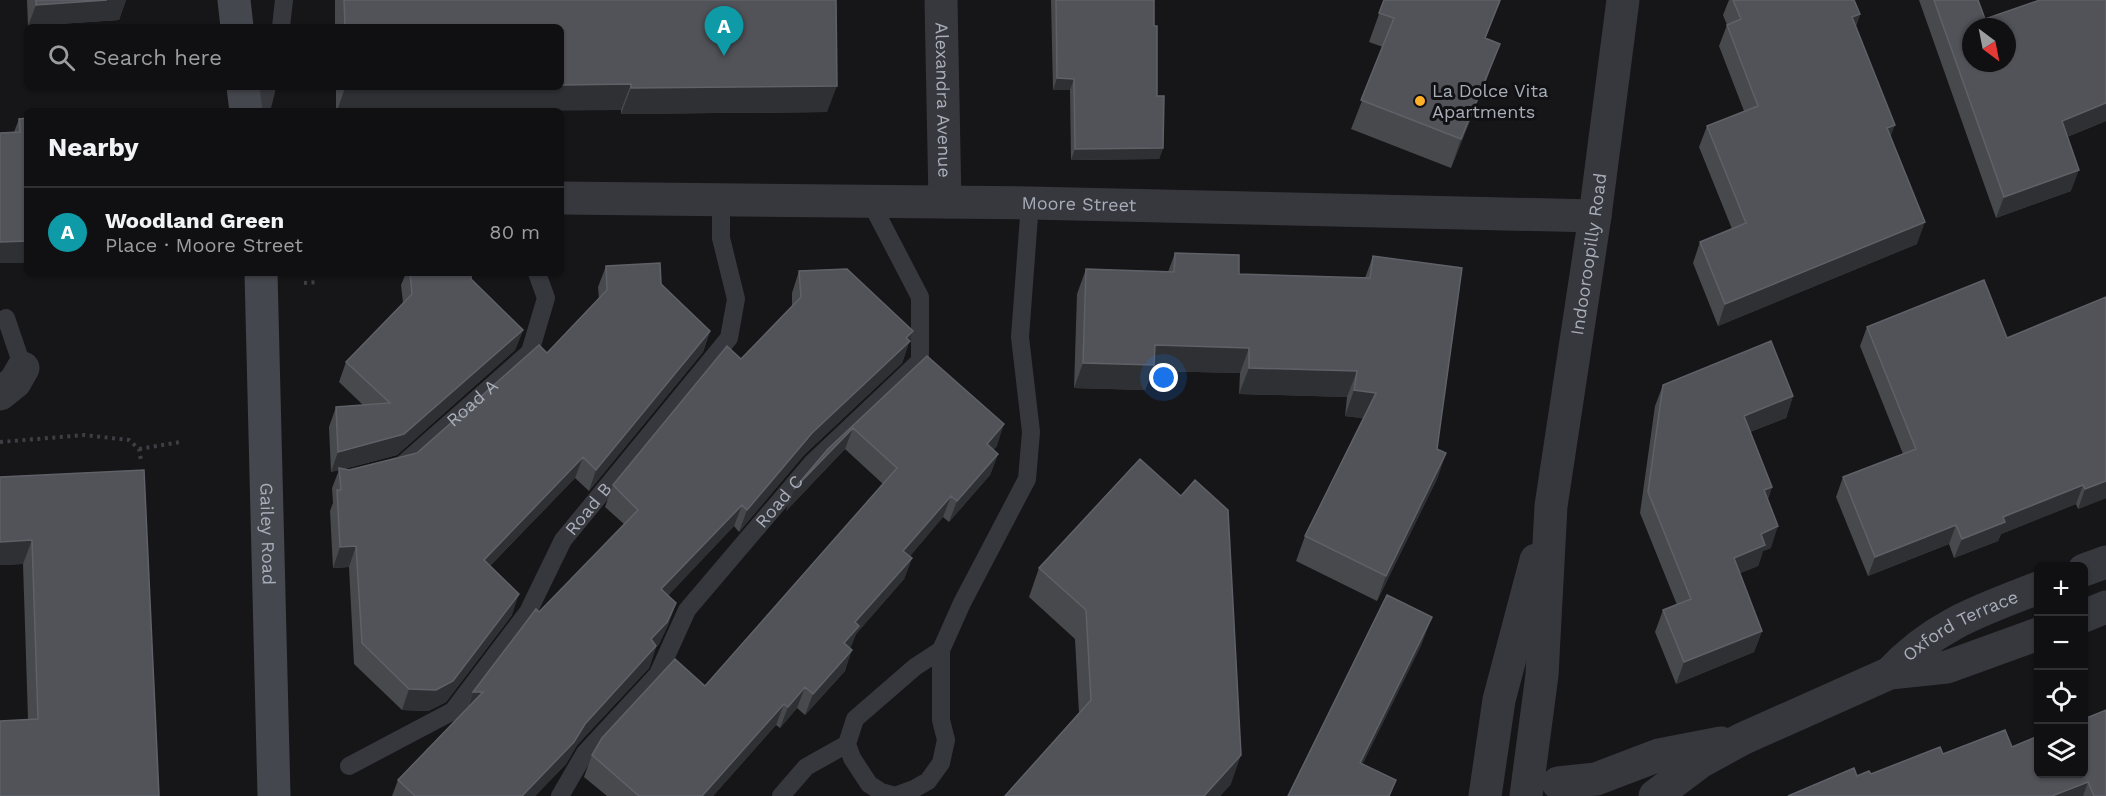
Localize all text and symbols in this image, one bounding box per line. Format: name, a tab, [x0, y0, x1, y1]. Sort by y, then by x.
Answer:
pin: A	[704, 7, 744, 56]
north arrow	[1962, 18, 2016, 72]
street label: Alexandra Avenue	[931, 22, 956, 178]
search box	[24, 24, 564, 90]
icon: search	[45, 41, 78, 74]
text: Search here	[93, 45, 222, 70]
place label: La Dolce Vita Apartments	[1432, 80, 1548, 122]
marker: La Dolce Vita Apartments	[1413, 94, 1427, 108]
text: Nearby	[48, 132, 139, 162]
street label: Indooroopilly Road	[1566, 172, 1610, 337]
street label: Moore Street	[1022, 192, 1137, 215]
text: Woodland Green	[105, 208, 284, 233]
text: A	[61, 220, 74, 244]
text: 80 m	[489, 220, 540, 244]
text: Place · Moore Street	[105, 233, 303, 257]
your location	[1149, 363, 1178, 392]
street label: Road A	[442, 374, 502, 431]
street label: Road C	[751, 471, 807, 532]
street label: Road B	[560, 478, 616, 539]
street label: Gailey Road	[256, 482, 280, 585]
map controls	[2034, 562, 2088, 778]
button: +	[2034, 562, 2088, 616]
street label: Oxford Terrace	[1898, 586, 2021, 665]
button: −	[2034, 616, 2088, 670]
button: locate	[2034, 670, 2088, 724]
button: layers	[2034, 724, 2088, 778]

